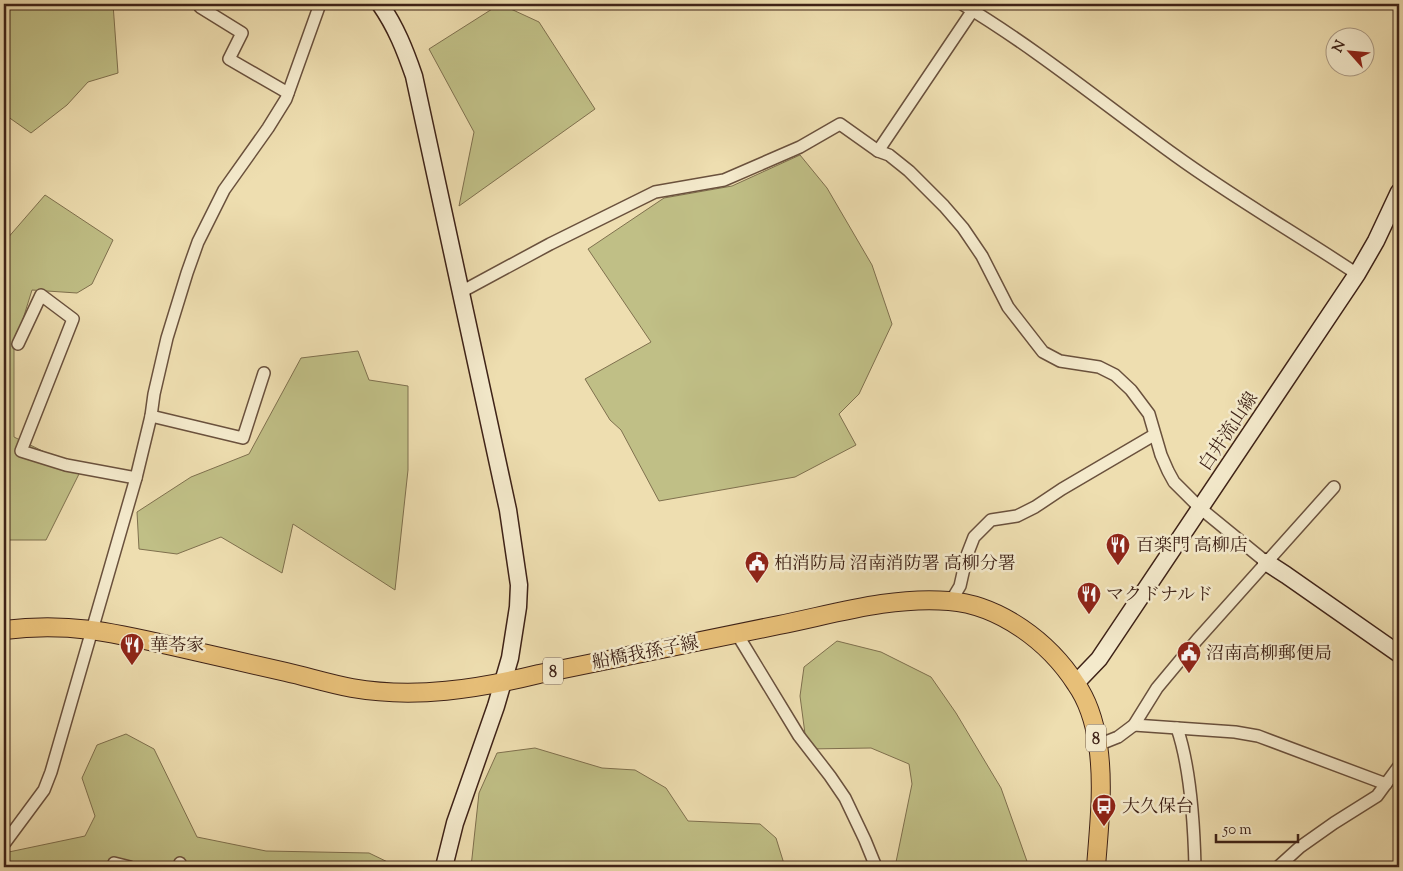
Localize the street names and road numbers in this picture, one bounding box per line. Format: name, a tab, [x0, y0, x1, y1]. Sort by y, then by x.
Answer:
street label: 白井流山線	[1194, 388, 1266, 477]
street label: 船橋我孫子線	[590, 631, 701, 677]
road number: 8	[543, 658, 563, 684]
road number: 8	[1086, 724, 1106, 751]

